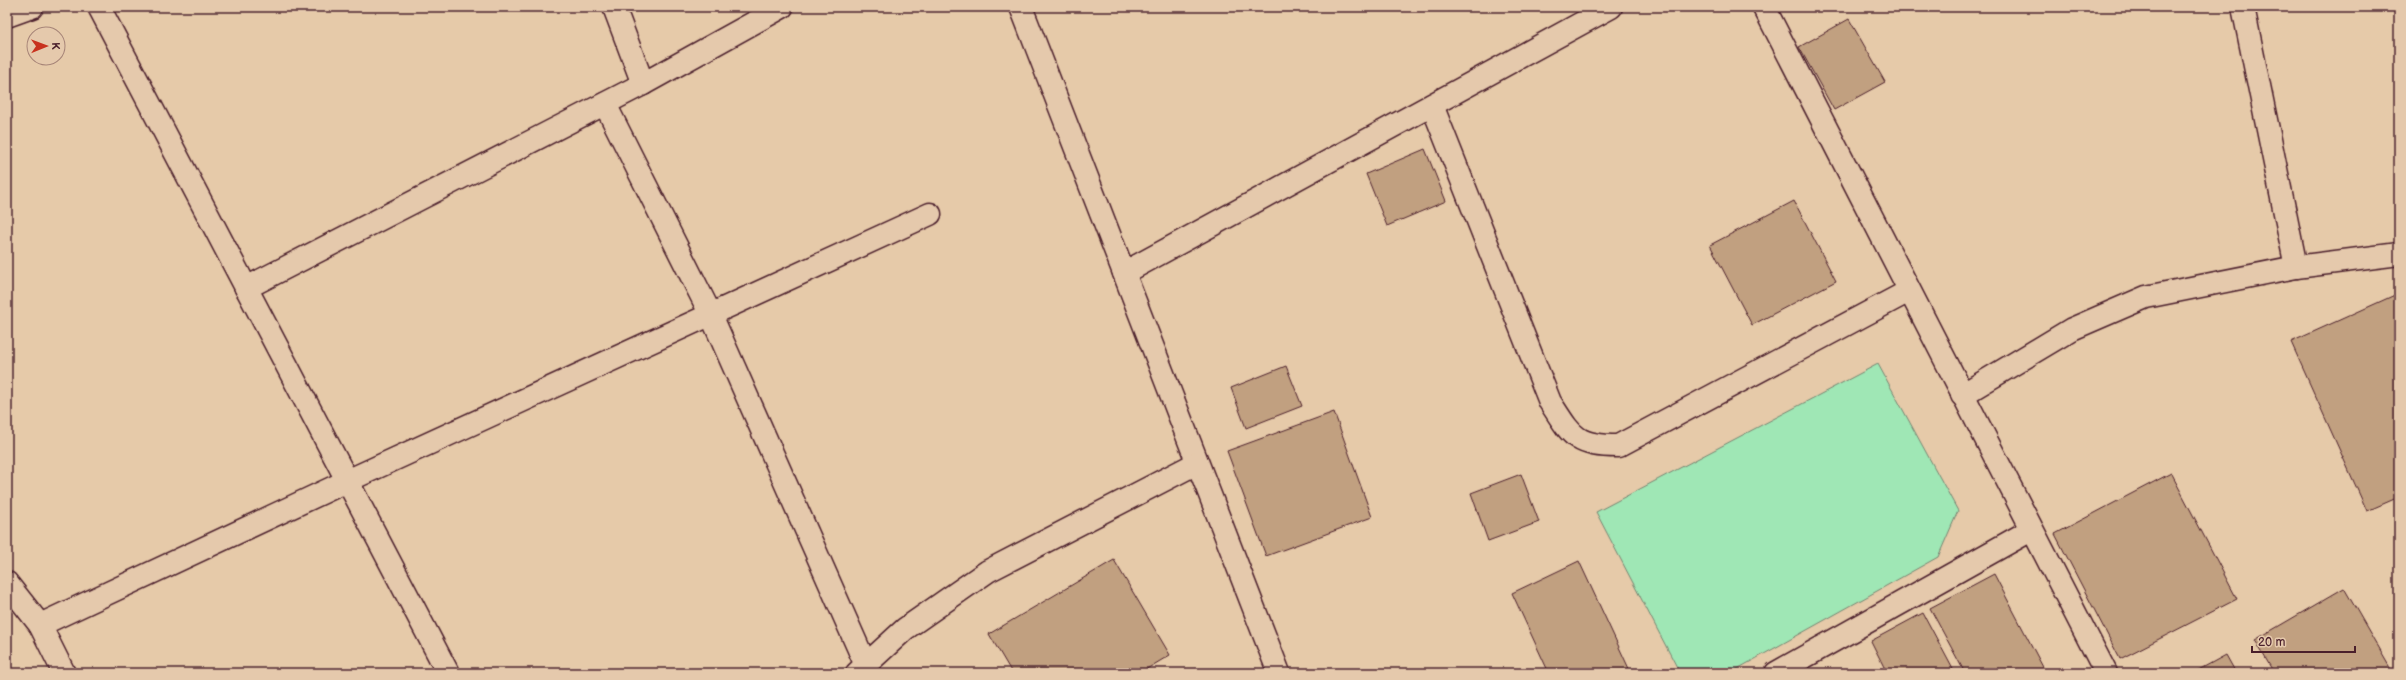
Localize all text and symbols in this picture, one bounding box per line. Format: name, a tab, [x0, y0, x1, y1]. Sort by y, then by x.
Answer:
north arrow	[26, 26, 66, 66]
text: K	[49, 42, 62, 50]
scale bar	[2252, 628, 2355, 654]
text: 20 m	[2258, 635, 2285, 650]

